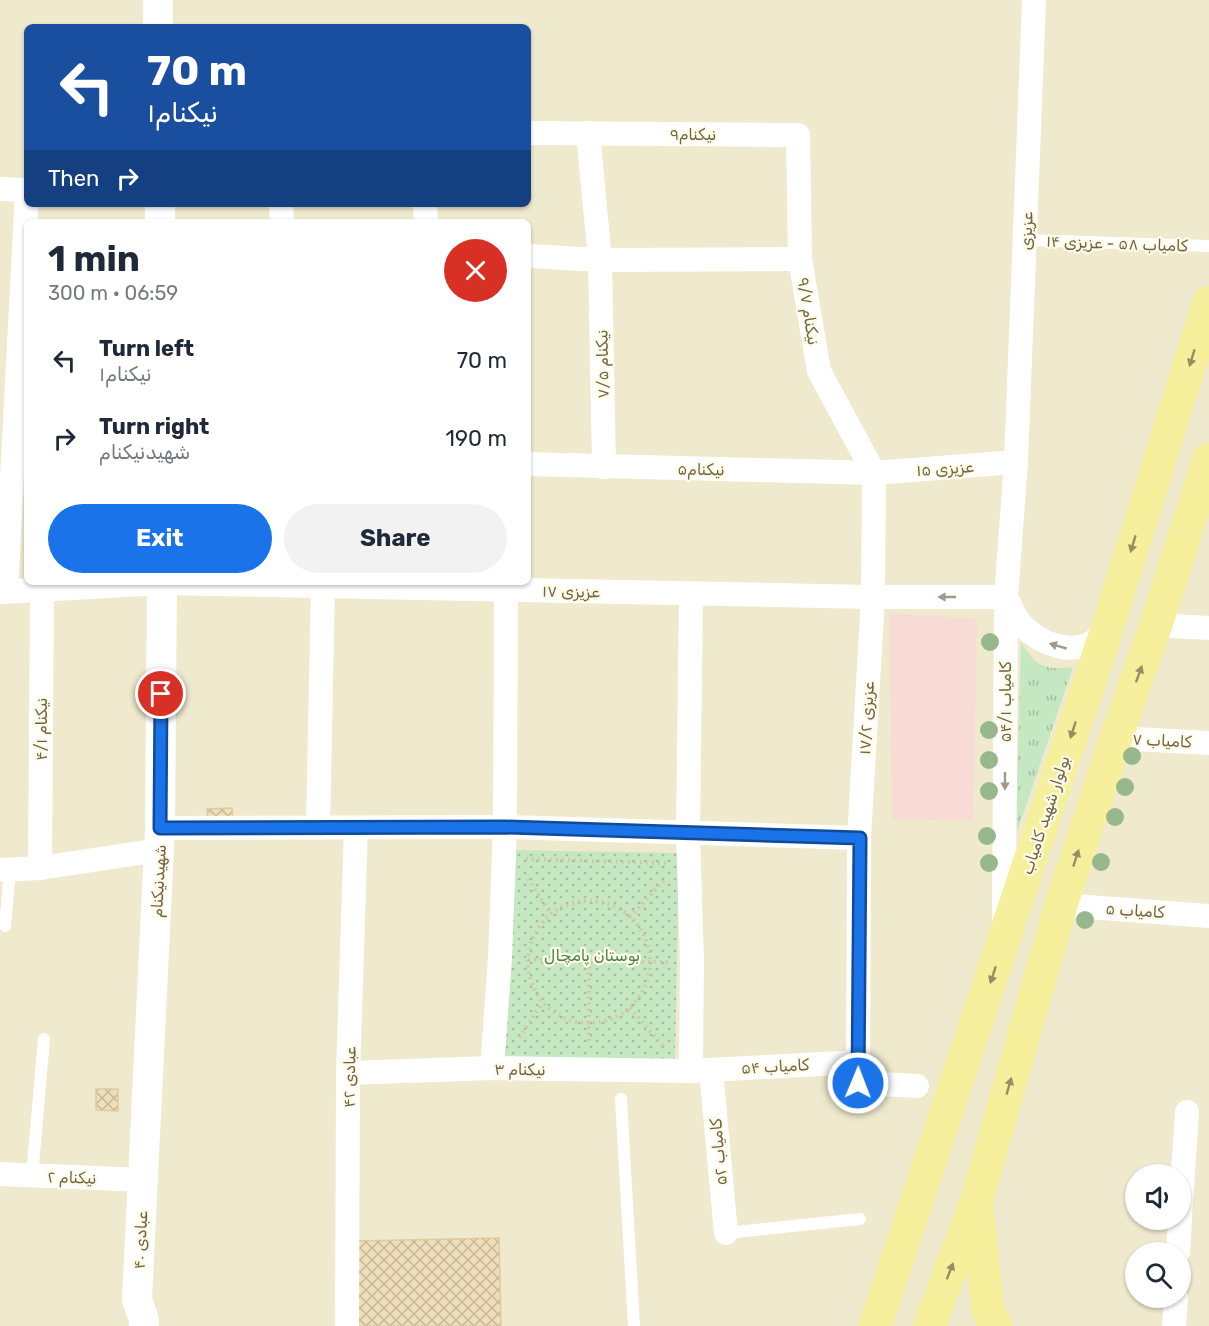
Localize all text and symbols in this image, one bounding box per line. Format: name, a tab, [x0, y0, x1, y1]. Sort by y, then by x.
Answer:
text: 70 m	[147, 46, 247, 96]
icon: left	[48, 48, 126, 126]
text: نیکنام۱	[147, 97, 218, 129]
street label: نیکنام۹	[670, 125, 716, 145]
icon: right	[111, 162, 144, 195]
text: Then	[48, 165, 99, 192]
street label: عزیزی	[1016, 211, 1038, 251]
street label: کامیاب ۵۸ - عزیزی ۱۴	[1046, 232, 1189, 256]
text: 1 min	[48, 237, 140, 280]
button: close	[444, 239, 507, 302]
street label: نیکنام ۹/۷	[793, 276, 823, 346]
text: 300 m · 06:59	[48, 281, 178, 305]
street label: نیکنام ۷/۵	[592, 329, 614, 399]
text: Turn left	[99, 335, 194, 362]
icon: left	[48, 344, 81, 377]
text: 70 m	[457, 347, 507, 374]
one-way arrow	[1186, 349, 1196, 367]
text: نیکنام۱	[99, 362, 152, 386]
text: Turn right	[99, 413, 209, 440]
icon: right	[48, 422, 81, 455]
text: 190 m	[446, 425, 507, 452]
text: شهیدنیکنام	[99, 440, 190, 464]
street label: عزیزی ۱۵	[916, 457, 975, 481]
street label: نیکنام۵	[677, 460, 725, 480]
button: Exit	[48, 504, 272, 573]
button: Share	[284, 504, 507, 573]
one-way arrow	[1128, 535, 1137, 553]
street label: عزیزی ۱۷	[542, 581, 600, 603]
one-way arrow	[938, 592, 957, 602]
one-way arrow	[1049, 641, 1067, 650]
street label: کامیاب ۵۴/۱	[996, 661, 1015, 743]
one-way arrow	[1134, 665, 1144, 683]
pin	[135, 668, 186, 719]
icon: arrive	[144, 677, 177, 710]
street label: عزیزی ۱۷/۲	[855, 681, 879, 755]
street label: نیکنام ۴/۱	[32, 698, 52, 760]
one-way arrow	[1068, 721, 1078, 739]
street label: کامیاب ۷	[1132, 729, 1193, 752]
street label: بولوار شهید کامیاب	[1017, 753, 1075, 877]
one-way arrow	[1000, 772, 1010, 791]
street label: شهیدنیکنام	[147, 844, 171, 918]
one-way arrow	[1072, 849, 1081, 867]
street label: کامیاب ۵	[1105, 899, 1166, 922]
park label: بوستان پامچال	[544, 946, 640, 966]
one-way arrow	[988, 966, 997, 984]
street label: عبادی ۴۲	[339, 1046, 360, 1108]
position arrow	[826, 1051, 890, 1115]
street label: کامیاب ۵۴	[740, 1055, 810, 1078]
street label: نیکنام ۳	[494, 1060, 546, 1080]
one-way arrow	[1005, 1077, 1015, 1095]
street label: کامیاب ۵۲	[706, 1117, 731, 1186]
map controls	[1125, 1164, 1191, 1308]
button: sound	[1125, 1164, 1191, 1230]
street label: نیکنام ۲	[47, 1167, 97, 1189]
street label: عبادی ۴۰	[129, 1210, 152, 1270]
button: search	[1125, 1242, 1191, 1308]
one-way arrow	[946, 1262, 955, 1280]

